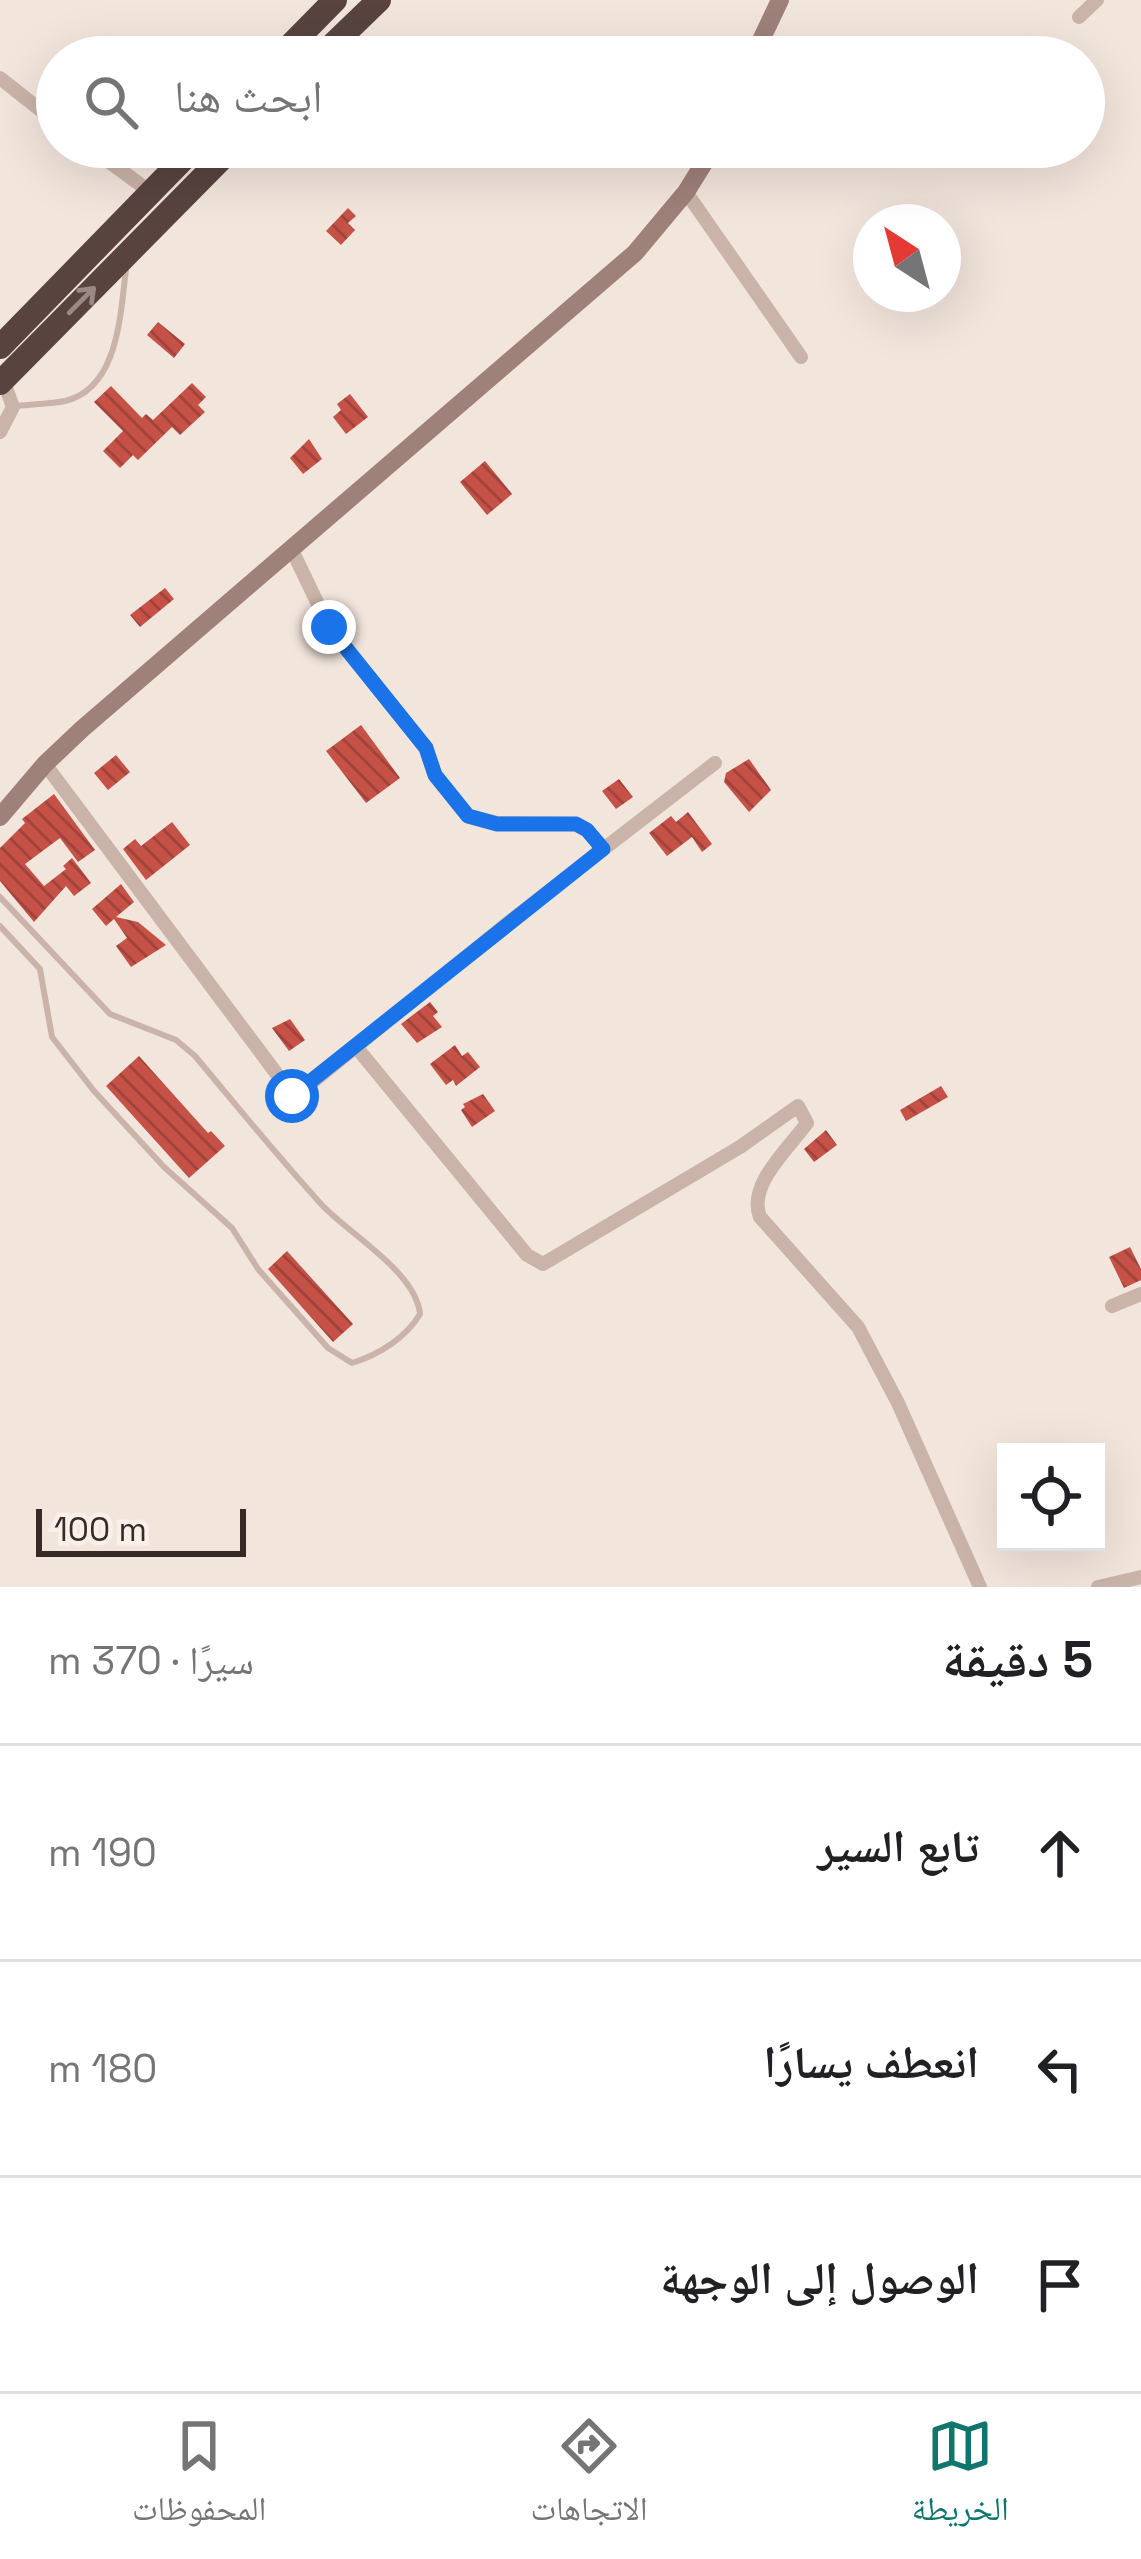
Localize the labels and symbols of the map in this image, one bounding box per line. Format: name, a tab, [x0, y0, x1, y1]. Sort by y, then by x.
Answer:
north arrow	[853, 204, 961, 312]
one-way arrow	[67, 286, 96, 315]
route end	[302, 600, 356, 654]
route start	[265, 1069, 319, 1123]
scale bar	[36, 1503, 246, 1556]

